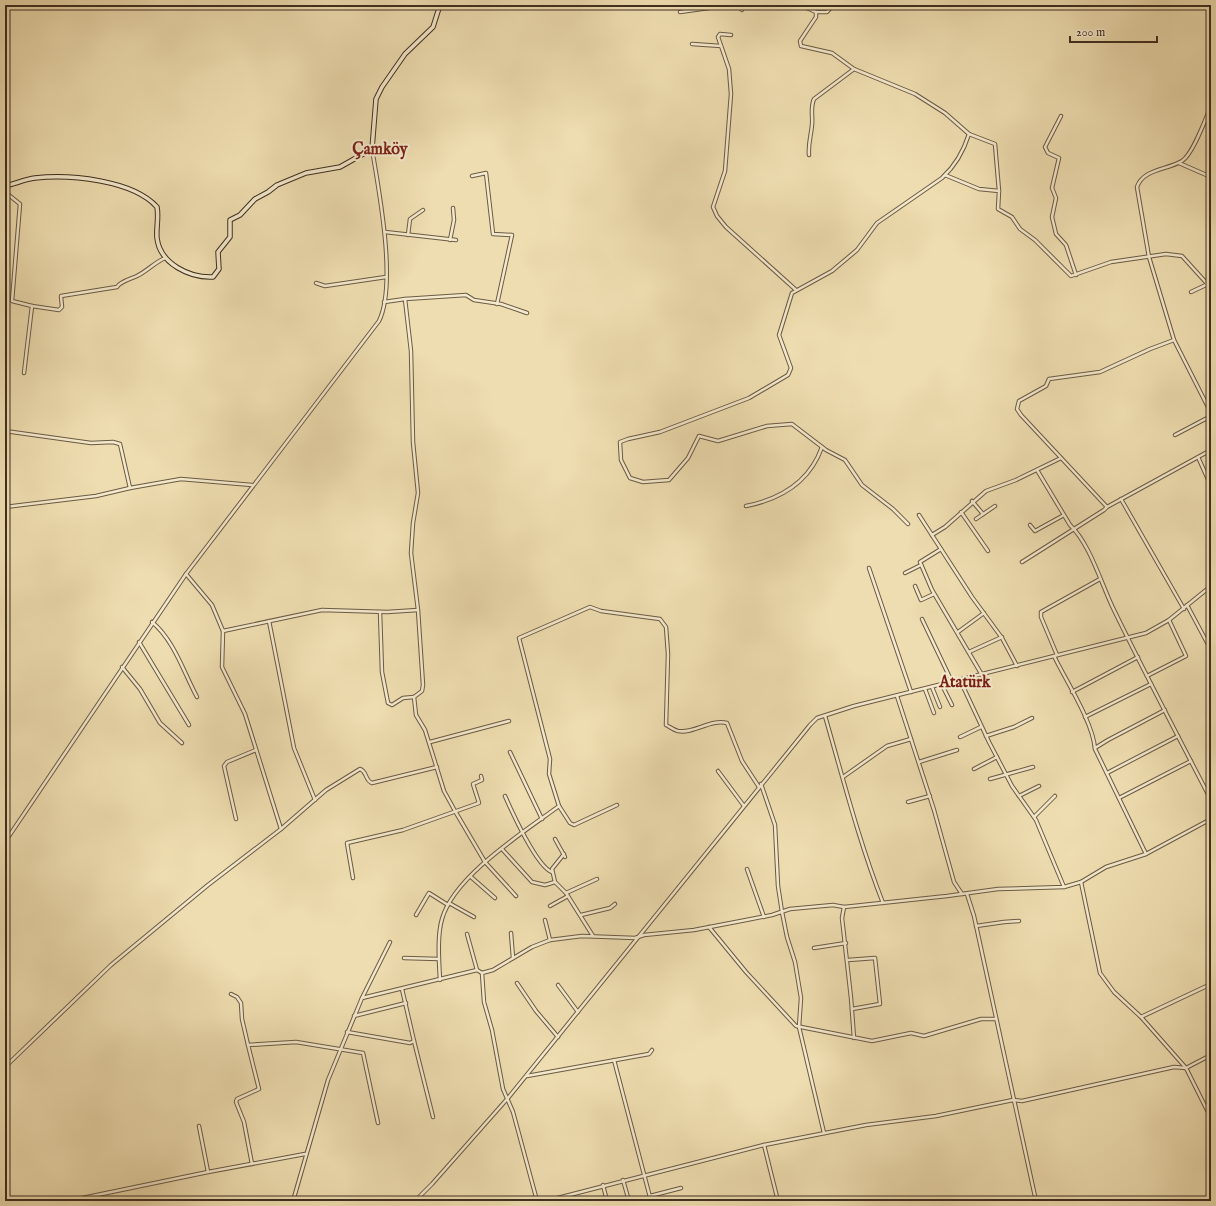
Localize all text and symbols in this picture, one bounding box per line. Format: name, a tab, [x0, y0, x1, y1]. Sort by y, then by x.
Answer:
scale bar	[1070, 18, 1157, 44]
text: 200 m	[1076, 25, 1105, 40]
district label: Çamköy	[352, 140, 409, 160]
district label: Atatürk	[938, 673, 991, 693]

